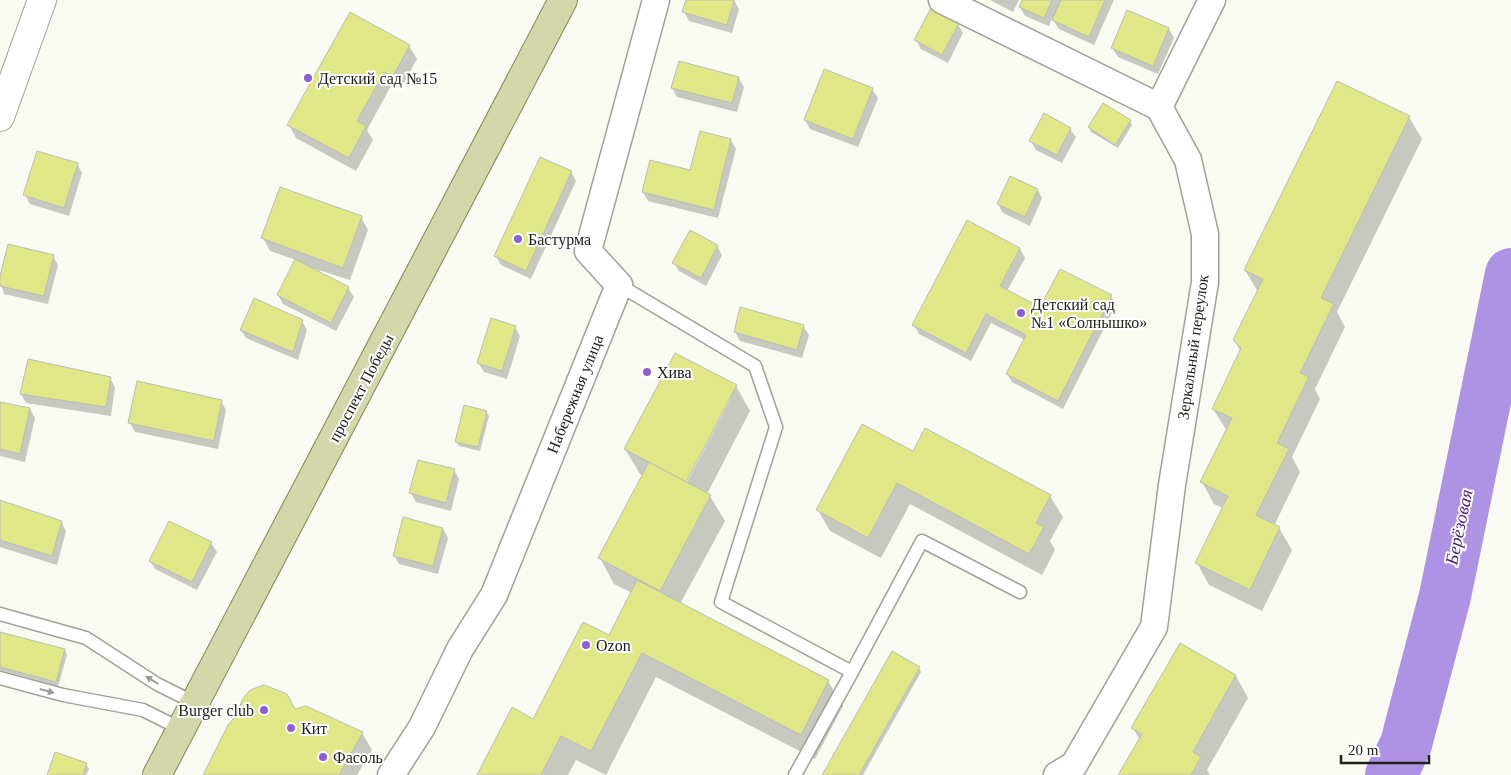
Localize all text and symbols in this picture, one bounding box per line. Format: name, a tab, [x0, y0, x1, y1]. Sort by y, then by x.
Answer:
place label: Детский сад №15	[318, 70, 437, 88]
marker: Детский сад №15	[302, 72, 314, 84]
place label: Бастурма	[528, 231, 591, 249]
marker: Бастурма	[512, 233, 524, 245]
street label: Зеркальный переулок	[1174, 273, 1213, 421]
place label: Детский сад №1 «Солнышко»	[1031, 296, 1147, 331]
marker: Детский сад №1 «Солнышко»	[1015, 307, 1027, 319]
street label: проспект Победы	[325, 331, 398, 445]
street label: Набережная улица	[543, 332, 607, 456]
place label: Хива	[657, 364, 692, 381]
marker: Хива	[641, 366, 653, 378]
water label: Берёзовая	[1441, 488, 1477, 567]
place label: Ozon	[596, 637, 631, 654]
marker: Ozon	[580, 639, 592, 651]
one-way arrow	[145, 675, 158, 685]
one-way arrow	[40, 687, 55, 695]
place label: Burger club	[178, 702, 254, 720]
marker: Burger club	[258, 704, 270, 716]
place label: Кит	[301, 720, 327, 737]
marker: Кит	[285, 722, 297, 734]
scale bar	[1341, 732, 1428, 764]
text: 20 m	[1348, 742, 1379, 758]
place label: Фасоль	[333, 749, 383, 766]
marker: Фасоль	[317, 751, 329, 763]

